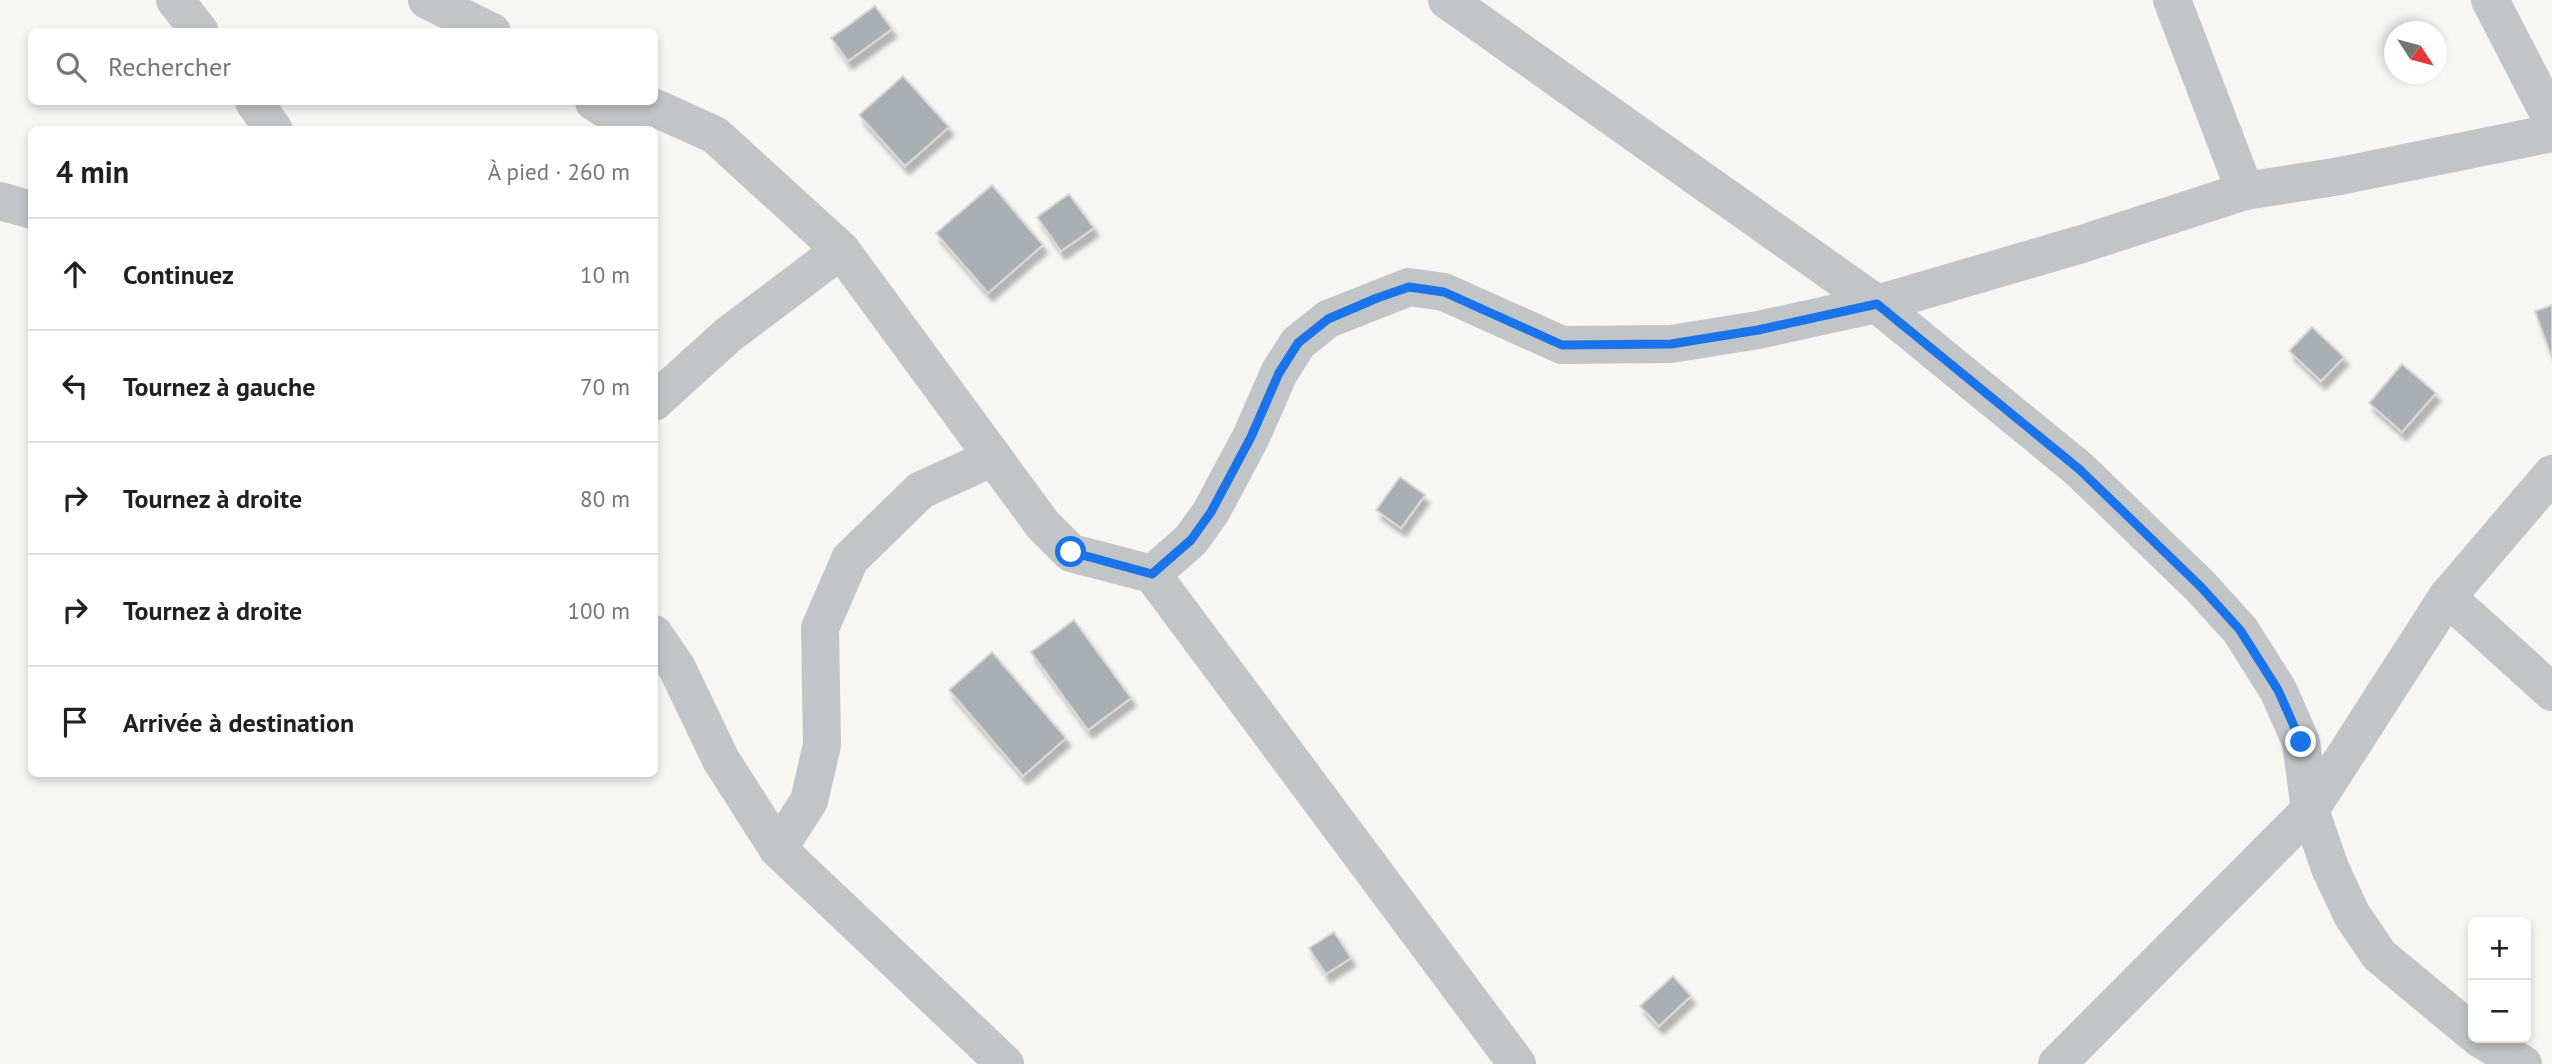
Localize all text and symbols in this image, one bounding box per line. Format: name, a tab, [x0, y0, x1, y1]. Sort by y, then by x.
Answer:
north arrow	[2384, 21, 2447, 84]
search box	[28, 28, 658, 105]
icon: search	[52, 48, 90, 86]
text: Rechercher	[108, 50, 231, 83]
text: 4 min	[56, 152, 129, 191]
text: À pied · 260 m	[488, 157, 630, 186]
icon: ahead	[56, 255, 94, 293]
text: Continuez	[123, 258, 234, 291]
text: 10 m	[580, 260, 630, 289]
icon: left	[56, 367, 94, 405]
text: Tournez à gauche	[123, 370, 315, 403]
text: 70 m	[580, 372, 630, 401]
icon: right	[56, 479, 94, 517]
text: Tournez à droite	[123, 482, 302, 515]
text: 80 m	[580, 484, 630, 513]
route start	[1055, 536, 1086, 567]
icon: right	[56, 591, 94, 629]
text: Tournez à droite	[123, 594, 302, 627]
text: 100 m	[568, 596, 630, 625]
icon: arrive	[56, 703, 94, 741]
text: Arrivée à destination	[123, 706, 354, 739]
route end	[2285, 726, 2316, 757]
map controls	[2468, 917, 2531, 1043]
button: +	[2468, 917, 2531, 980]
button: −	[2468, 980, 2531, 1043]

